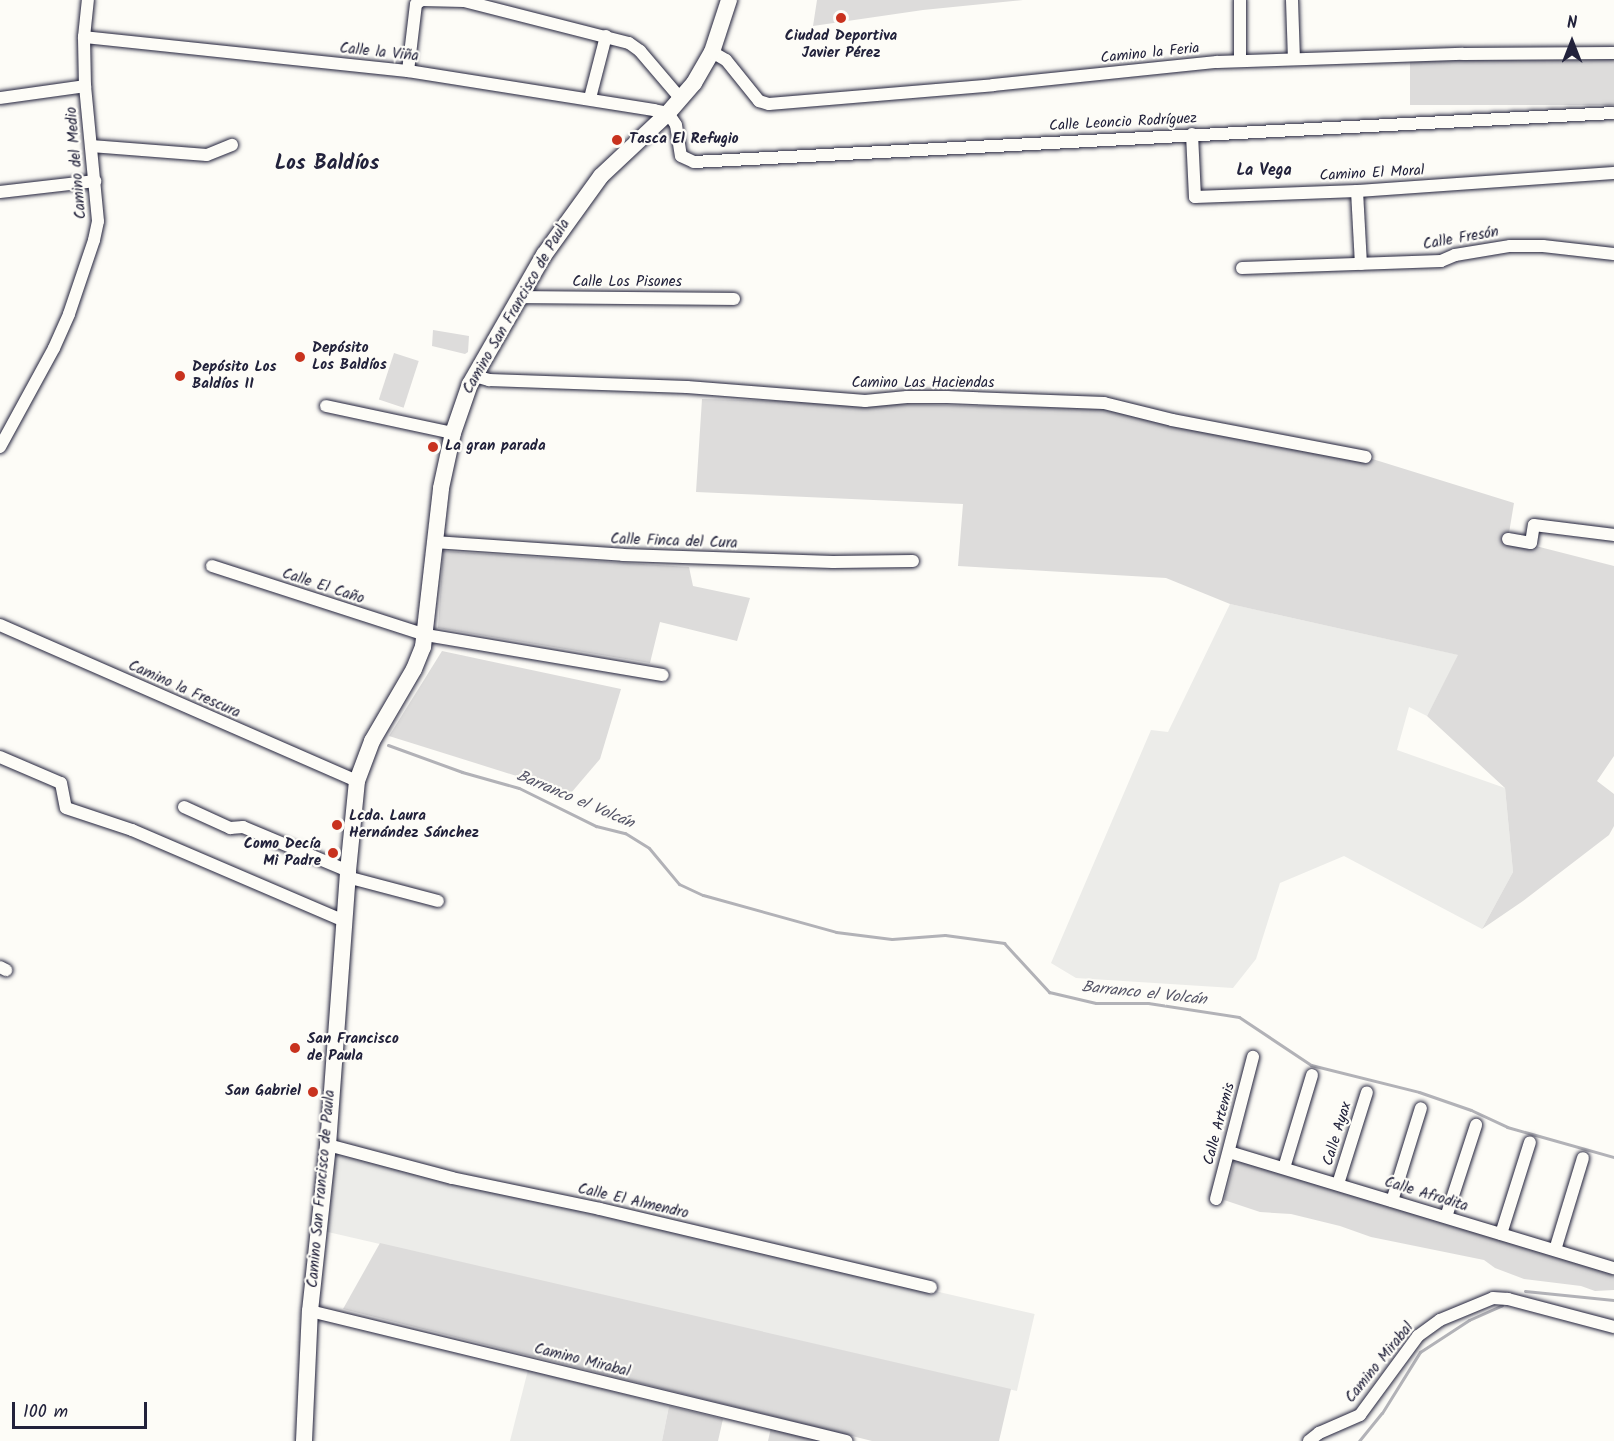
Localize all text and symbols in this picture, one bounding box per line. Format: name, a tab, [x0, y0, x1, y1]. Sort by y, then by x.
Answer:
marker: Ciudad Deportiva Javier Pérez	[834, 11, 848, 25]
text: N	[1567, 11, 1577, 36]
north arrow	[1542, 12, 1602, 72]
place label: Ciudad Deportiva Javier Pérez	[785, 27, 897, 62]
street label: Calle la Viña	[339, 40, 419, 66]
street label: Camino la Feria	[1100, 40, 1200, 68]
street label: Camino del Medio	[63, 106, 91, 220]
street label: Calle Leoncio Rodríguez	[1049, 110, 1197, 136]
place label: Tasca El Refugio	[629, 131, 739, 149]
marker: Tasca El Refugio	[610, 133, 624, 147]
district label: Los Baldíos	[275, 151, 379, 177]
district label: La Vega	[1236, 161, 1292, 181]
street label: Camino El Moral	[1319, 162, 1425, 186]
street label: Camino San Francisco de Paula	[460, 216, 574, 398]
street label: Calle Fresón	[1422, 223, 1500, 255]
street label: Calle Los Pisones	[572, 274, 682, 292]
place label: Depósito Los Baldíos	[312, 339, 387, 374]
marker: Depósito Los Baldíos	[293, 350, 307, 364]
place label: Depósito Los Baldíos II	[192, 358, 276, 393]
marker: Depósito Los Baldíos II	[173, 369, 187, 383]
street label: Camino Las Haciendas	[852, 375, 994, 393]
place label: La gran parada	[445, 438, 546, 456]
marker: La gran parada	[426, 440, 440, 454]
street label: Calle Finca del Cura	[610, 531, 738, 553]
street label: Calle El Caño	[280, 565, 366, 609]
street label: Camino la Frescura	[125, 657, 243, 723]
water label: Barranco el Volcán	[513, 767, 637, 833]
place label: Lcda. Laura Hernández Sánchez	[349, 807, 479, 842]
marker: Lcda. Laura Hernández Sánchez	[330, 818, 344, 832]
place label: Como Decía Mi Padre	[244, 835, 321, 870]
marker: Como Decía Mi Padre	[326, 846, 340, 860]
water label: Barranco el Volcán	[1081, 978, 1207, 1010]
place label: San Francisco de Paula	[307, 1030, 399, 1065]
marker: San Francisco de Paula	[288, 1041, 302, 1055]
street label: Calle Artemis	[1200, 1081, 1240, 1167]
place label: San Gabriel	[225, 1083, 301, 1101]
marker: San Gabriel	[306, 1085, 320, 1099]
street label: Camino San Francisco de Paula	[304, 1089, 340, 1289]
street label: Calle Ayax	[1320, 1100, 1356, 1168]
street label: Calle Afrodita	[1382, 1174, 1470, 1216]
street label: Calle El Almendro	[576, 1180, 690, 1224]
street label: Camino Mirabal	[1342, 1319, 1418, 1407]
street label: Camino Mirabal	[532, 1340, 632, 1382]
scale bar	[15, 1390, 150, 1428]
text: 100 m	[23, 1398, 68, 1427]

